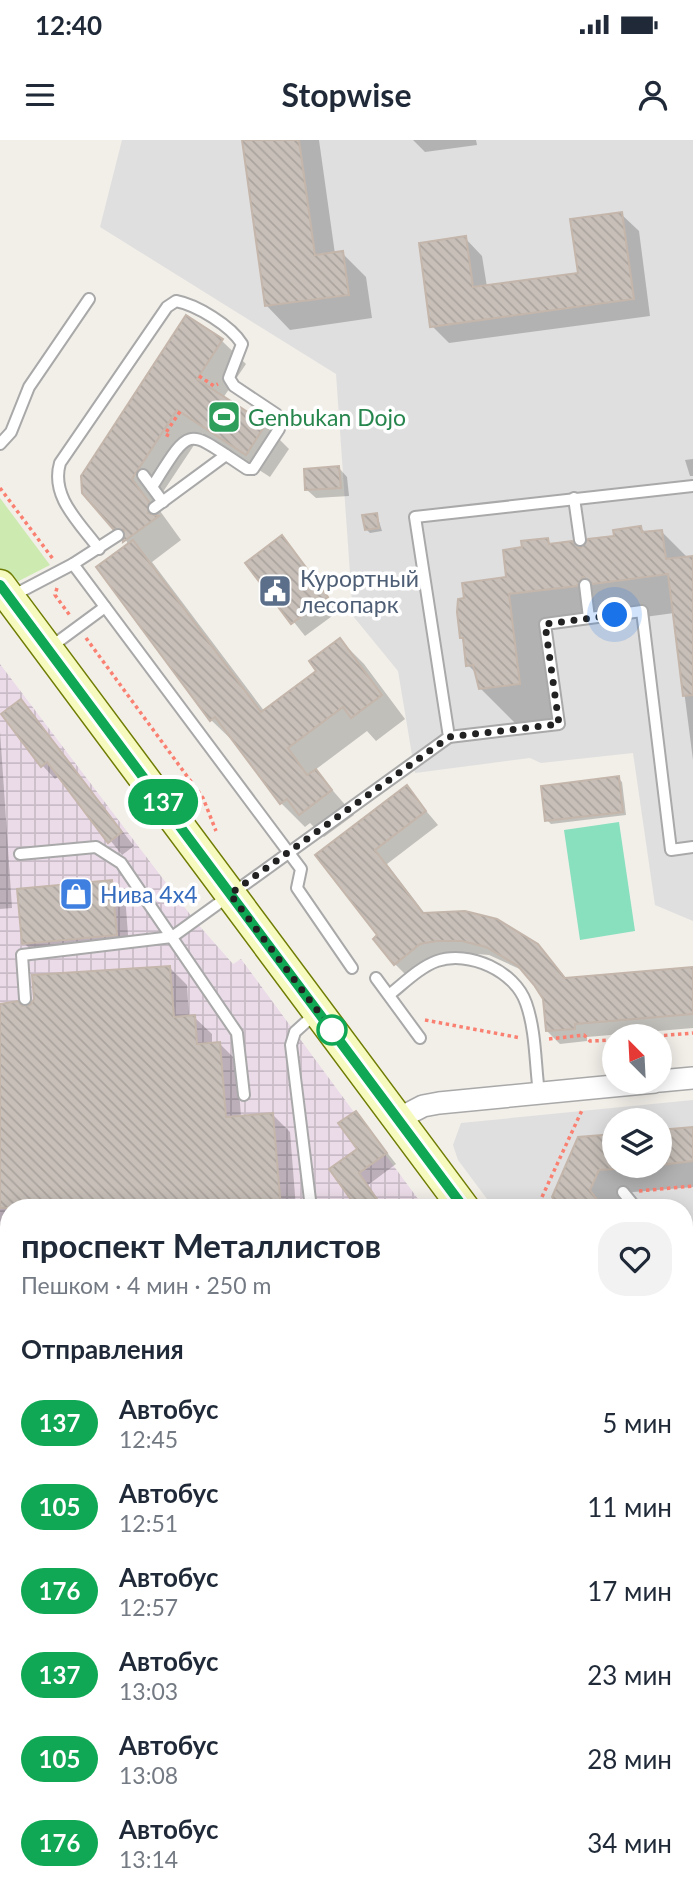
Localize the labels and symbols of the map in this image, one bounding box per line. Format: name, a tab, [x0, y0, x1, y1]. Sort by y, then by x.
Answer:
sports icon: Genbukan Dojo	[205, 398, 243, 436]
place label: Genbukan Dojo	[248, 403, 406, 431]
place label: Курортный лесопарк	[300, 564, 419, 618]
public building icon: Курортный лесопарк	[256, 572, 294, 610]
your location	[597, 597, 632, 632]
line badge: 137	[123, 779, 203, 825]
shop icon: Нива 4х4	[57, 875, 95, 913]
place label: Нива 4х4	[100, 880, 198, 908]
unlabelled marker	[317, 1015, 347, 1045]
north arrow	[602, 1024, 672, 1094]

